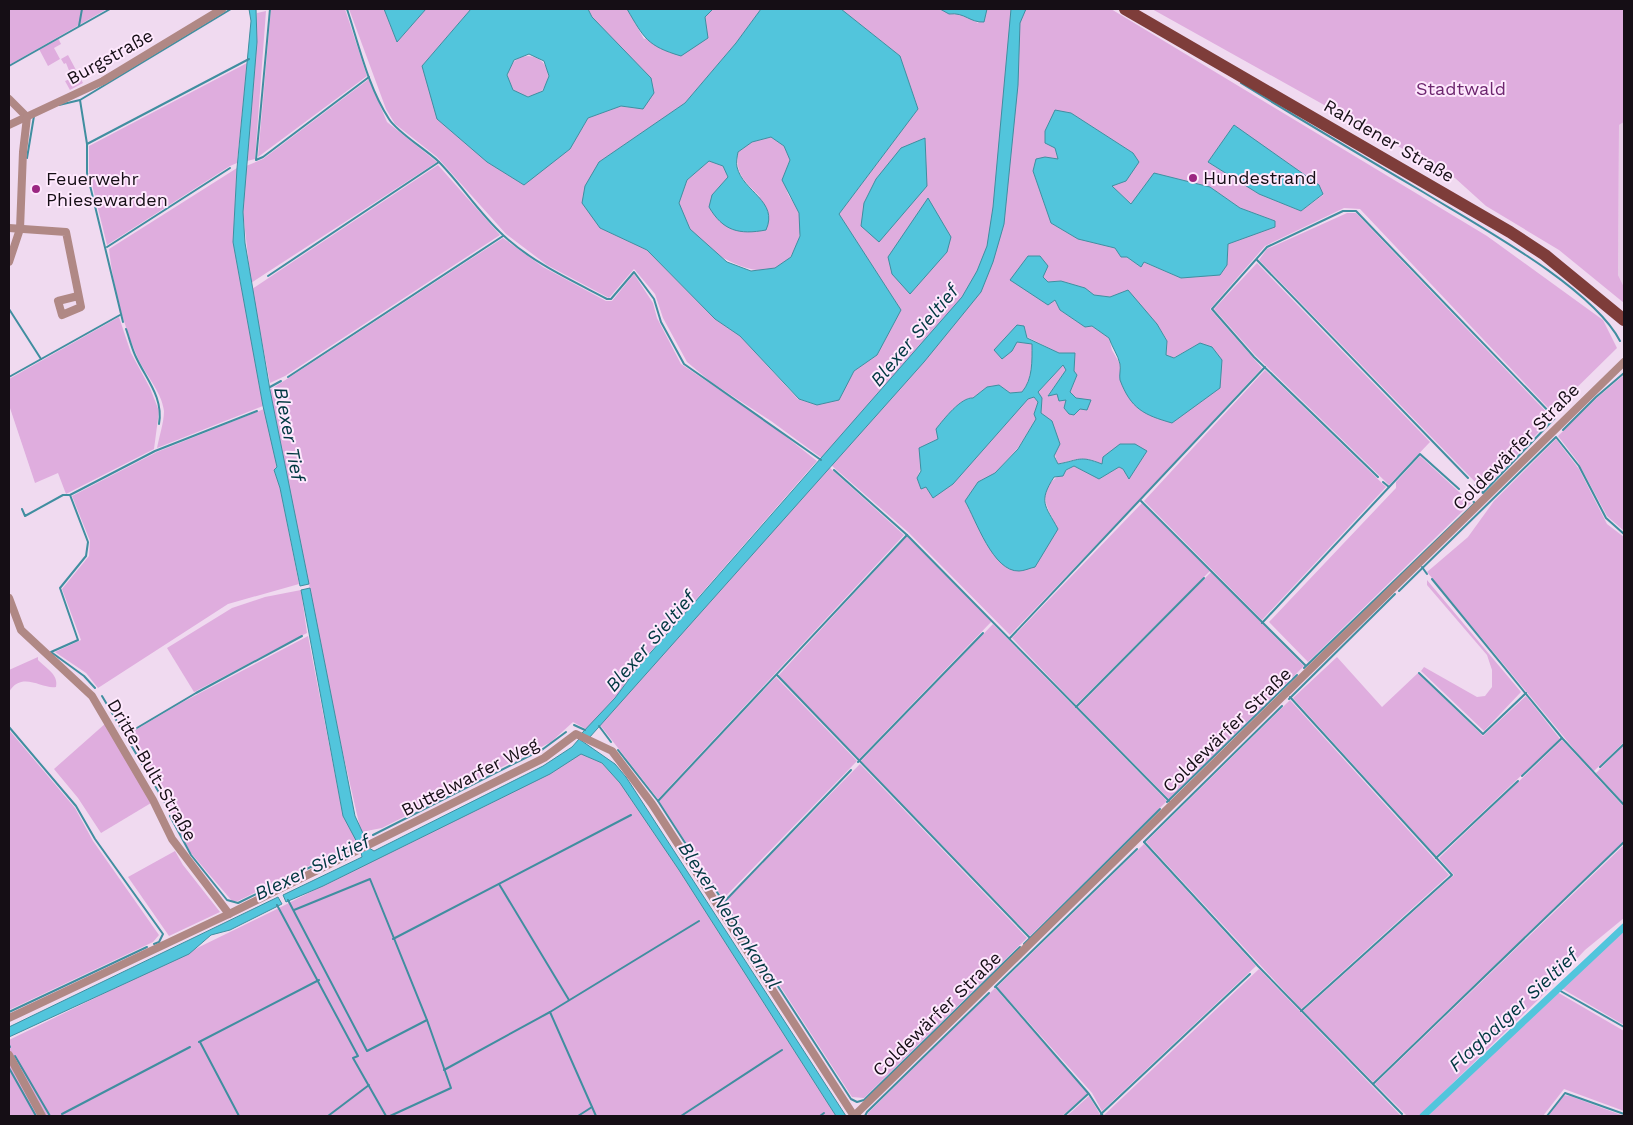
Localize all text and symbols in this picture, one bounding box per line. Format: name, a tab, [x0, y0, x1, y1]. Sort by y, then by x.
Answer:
street label: Burgstraße	[63, 24, 156, 89]
park label: Stadtwald	[1416, 78, 1506, 99]
street label: Rahdener Straße	[1320, 95, 1458, 187]
place label: Hundestrand	[1203, 167, 1317, 188]
place label: Feuerwehr Phiesewarden	[46, 168, 168, 210]
marker: Hundestrand	[1187, 172, 1199, 184]
marker: Feuerwehr Phiesewarden	[30, 183, 42, 195]
water label: Blexer Sieltief	[865, 278, 965, 391]
street label: Coldewärfer Straße	[1448, 379, 1583, 514]
water label: Blexer Tief	[269, 385, 310, 485]
water label: Blexer Sieltief	[600, 585, 701, 696]
street label: Coldewärfer Straße	[1158, 663, 1295, 796]
street label: Dritte-Bult-Straße	[103, 695, 202, 844]
street label: Buttelwarfer Weg	[398, 733, 542, 820]
water label: Blexer Sieltief	[251, 829, 375, 905]
water label: Blexer Nebenkanal	[673, 837, 786, 993]
water label: Flagbalger Sieltief	[1444, 943, 1584, 1076]
street label: Coldewärfer Straße	[868, 947, 1005, 1080]

